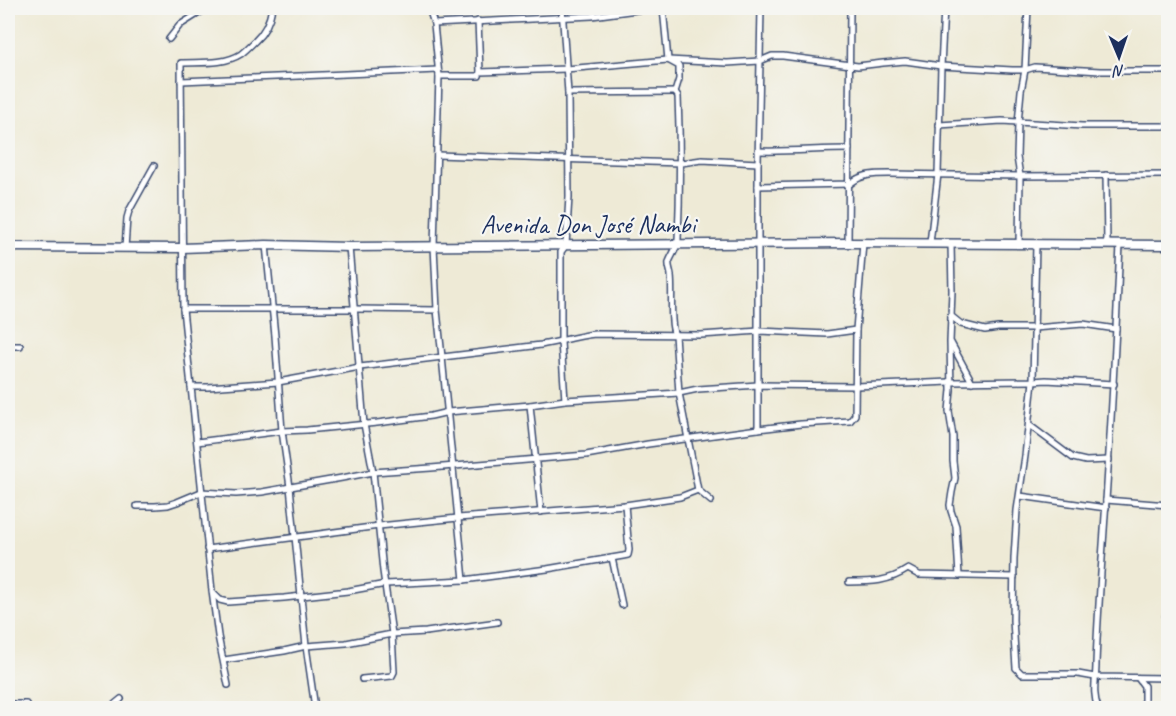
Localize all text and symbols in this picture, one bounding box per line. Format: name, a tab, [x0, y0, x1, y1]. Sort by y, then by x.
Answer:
north arrow	[1089, 27, 1149, 87]
text: N	[1111, 61, 1125, 81]
street label: Avenida Don José Nambi	[481, 208, 698, 241]

